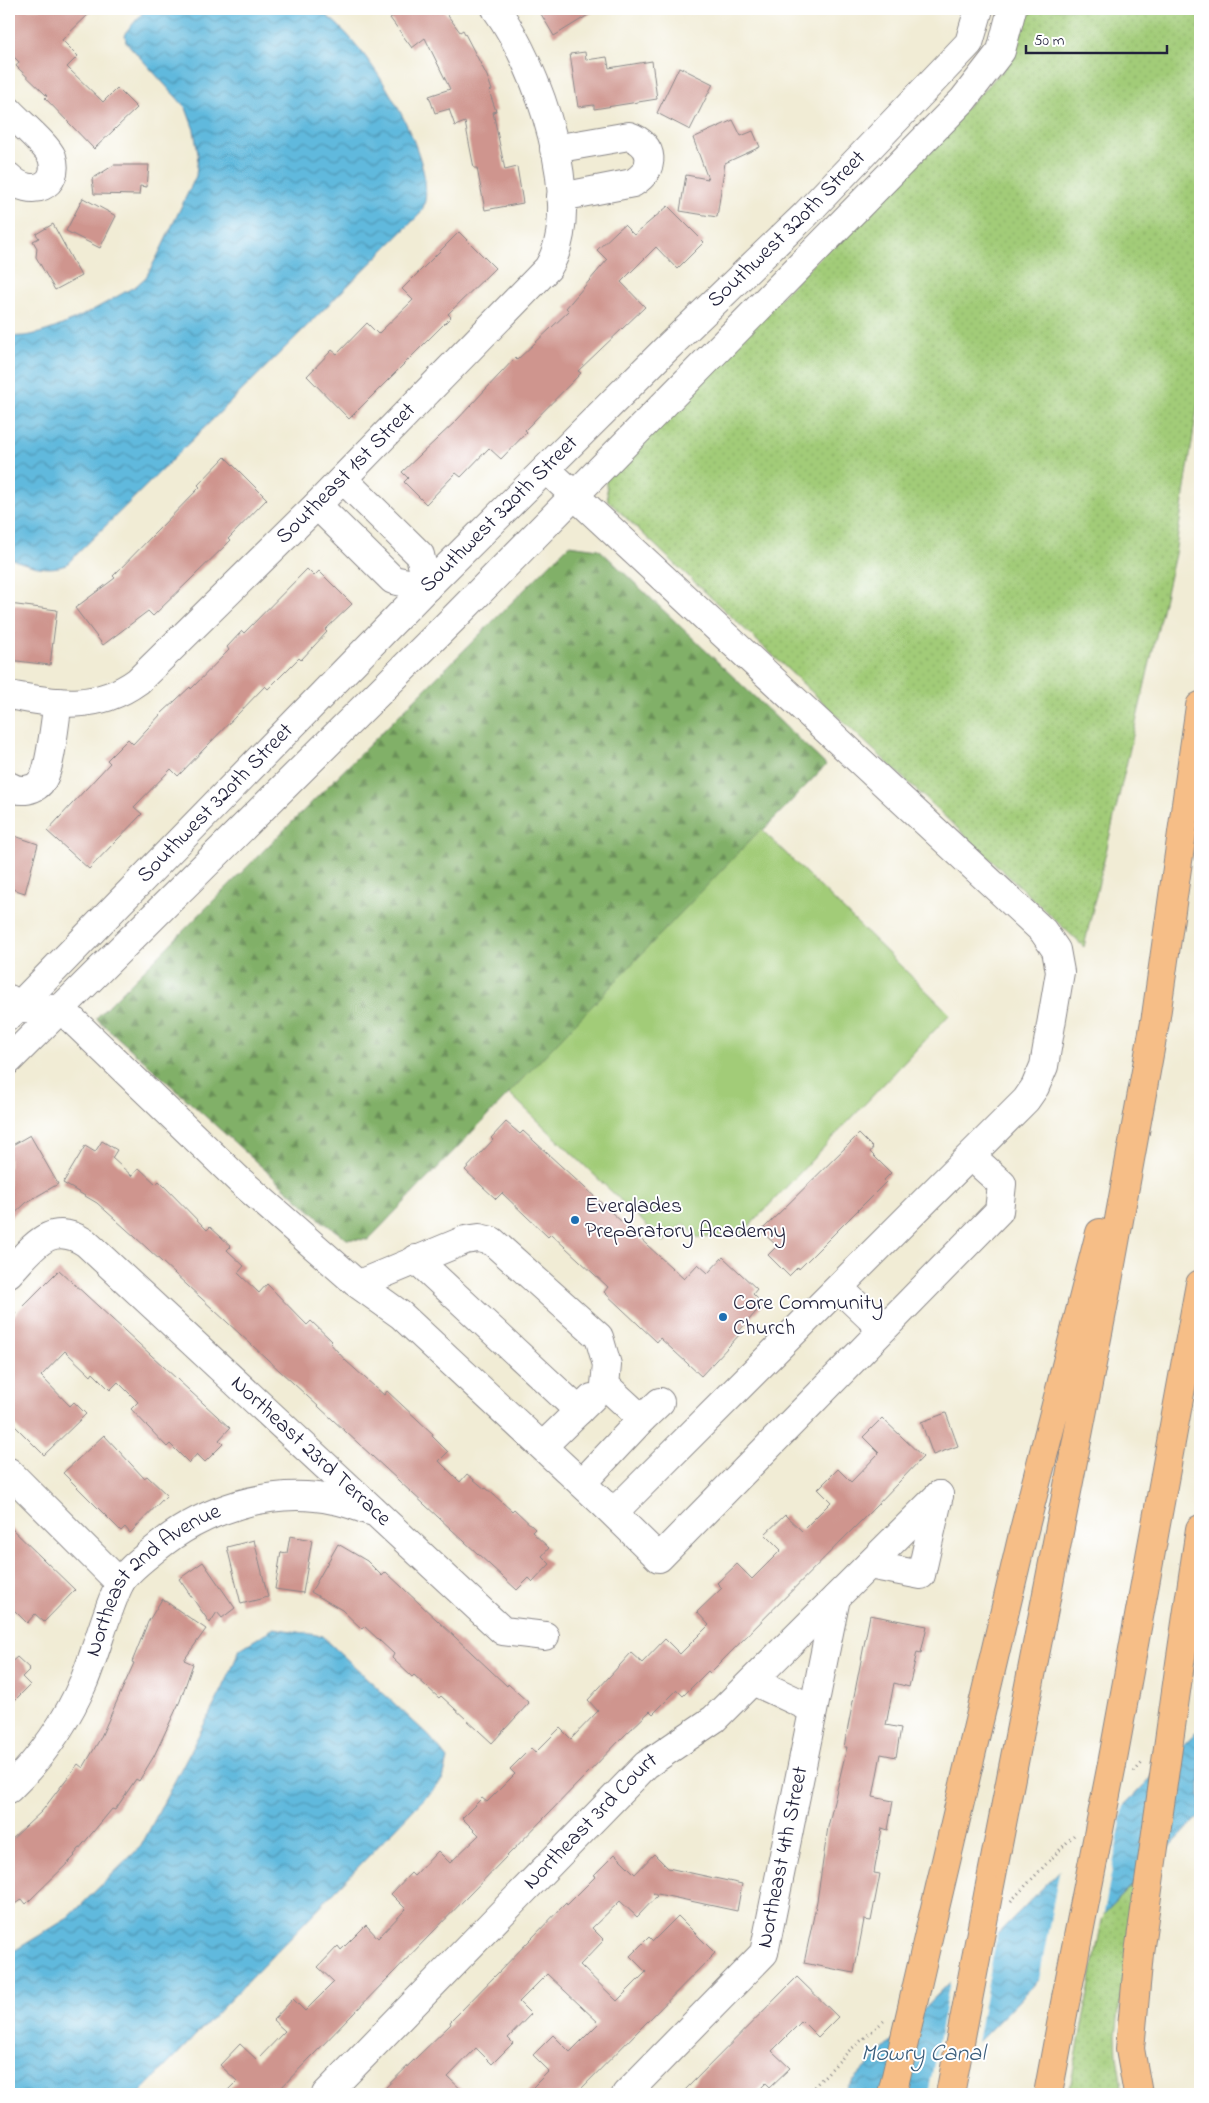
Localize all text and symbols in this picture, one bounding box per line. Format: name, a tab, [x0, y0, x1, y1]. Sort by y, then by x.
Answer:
scale bar	[1026, 22, 1168, 54]
text: 50 m	[1034, 30, 1065, 52]
street label: Southwest 320th Street	[701, 143, 875, 316]
street label: Southeast 1st Street	[269, 395, 424, 552]
street label: Southwest 320th Street	[413, 428, 587, 601]
street label: Southwest 320th Street	[130, 716, 302, 891]
place label: Everglades Preparatory Academy	[585, 1191, 786, 1249]
marker: Everglades Preparatory Academy	[569, 1214, 581, 1226]
place label: Core Community Church	[733, 1288, 883, 1345]
marker: Core Community Church	[717, 1311, 729, 1323]
street label: Northeast 23rd Terrace	[223, 1369, 398, 1535]
street label: Northeast 2nd Avenue	[78, 1496, 226, 1661]
street label: Northeast 3rd Court	[516, 1745, 665, 1898]
street label: Northeast 4th Street	[749, 1763, 818, 1951]
water label: Mowry Canal	[861, 2037, 988, 2072]

